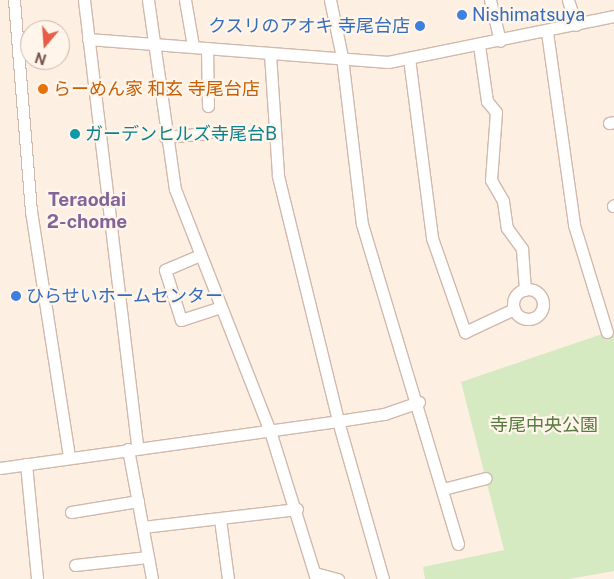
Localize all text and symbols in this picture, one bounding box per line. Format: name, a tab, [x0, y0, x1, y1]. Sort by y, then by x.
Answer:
place label: Nishimatsuya	[472, 4, 585, 26]
marker: Nishimatsuya	[456, 9, 468, 21]
place label: クスリのアオキ 寺尾台店	[208, 15, 410, 37]
north arrow	[20, 20, 70, 70]
marker: クスリのアオキ 寺尾台店	[414, 20, 426, 32]
text: N	[33, 49, 48, 68]
place label: らーめん家 和玄 寺尾台店	[53, 78, 260, 100]
marker: らーめん家 和玄 寺尾台店	[37, 83, 49, 95]
place label: ガーデンヒルズ寺尾台B	[85, 123, 277, 145]
marker: ガーデンヒルズ寺尾台B	[69, 128, 81, 140]
district label: Teraodai 2-chome	[47, 189, 127, 233]
place label: ひらせいホームセンター	[26, 285, 224, 307]
marker: ひらせいホームセンター	[10, 290, 22, 302]
park label: 寺尾中央公園	[490, 414, 598, 436]

